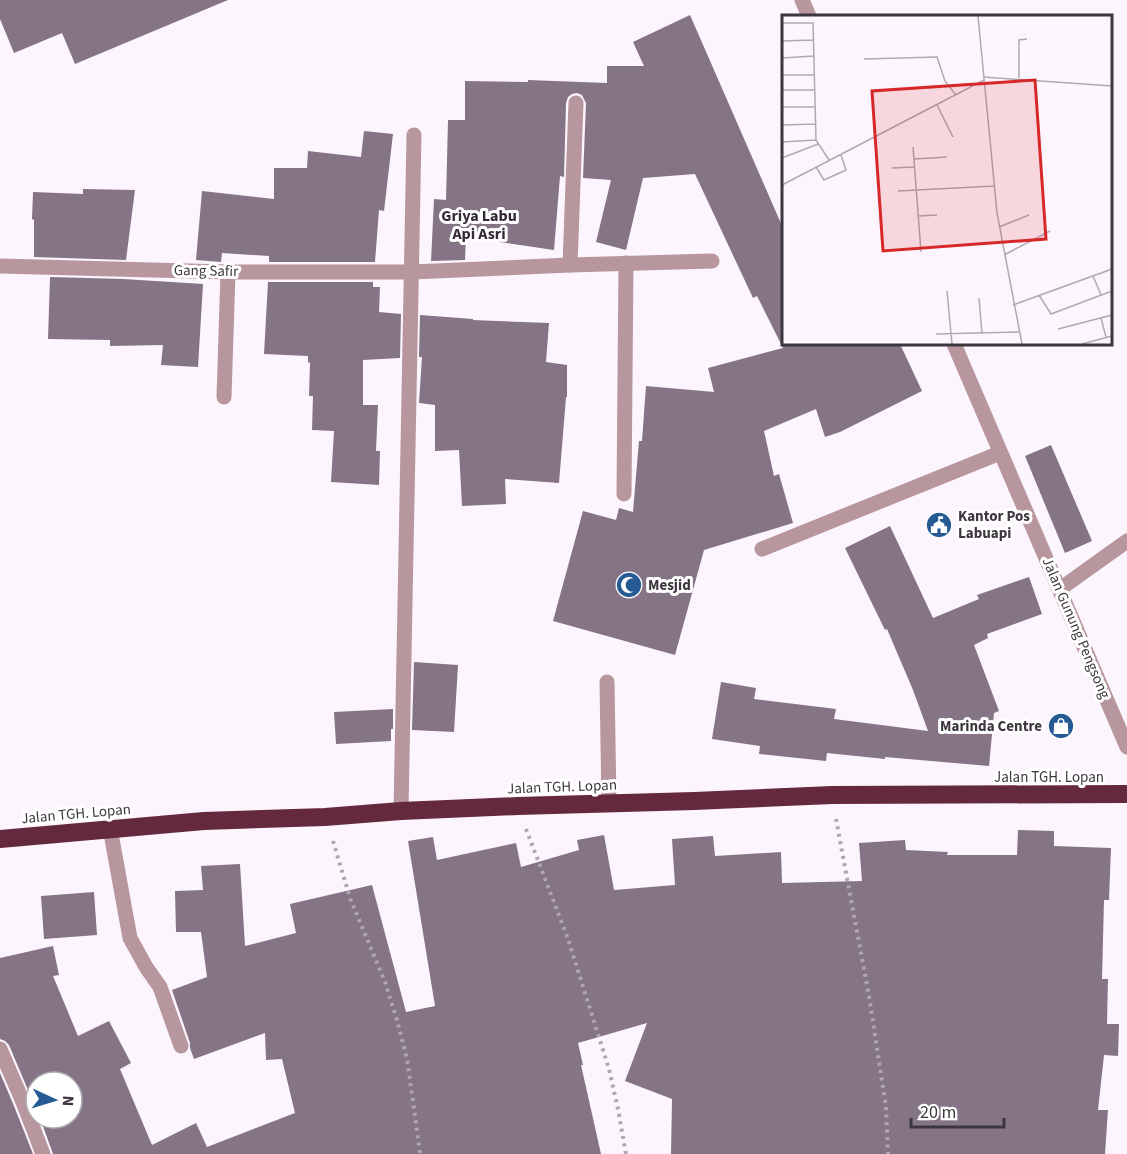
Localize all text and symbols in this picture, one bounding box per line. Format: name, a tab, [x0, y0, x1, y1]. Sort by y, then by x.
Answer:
inset map	[782, 15, 1112, 345]
district label: Griya Labu Api Asri	[441, 205, 517, 245]
street label: Gang Safir	[174, 260, 239, 282]
place label: Kantor Pos Labuapi	[958, 506, 1030, 544]
public building icon: Kantor Pos Labuapi	[924, 510, 954, 540]
street label: Jalan Gunung Pengsong	[1037, 554, 1115, 702]
mosque icon: Mesjid	[614, 570, 644, 600]
place label: Mesjid	[648, 575, 691, 596]
shop icon: Marinda Centre	[1046, 711, 1076, 741]
place label: Marinda Centre	[940, 716, 1042, 737]
street label: Jalan TGH. Lopan	[994, 767, 1104, 788]
street label: Jalan TGH. Lopan	[507, 775, 617, 799]
street label: Jalan TGH. Lopan	[20, 799, 132, 829]
north arrow	[24, 1070, 84, 1130]
scale bar	[911, 1091, 1004, 1129]
text: N	[57, 1095, 79, 1107]
text: 20 m	[920, 1100, 956, 1125]

